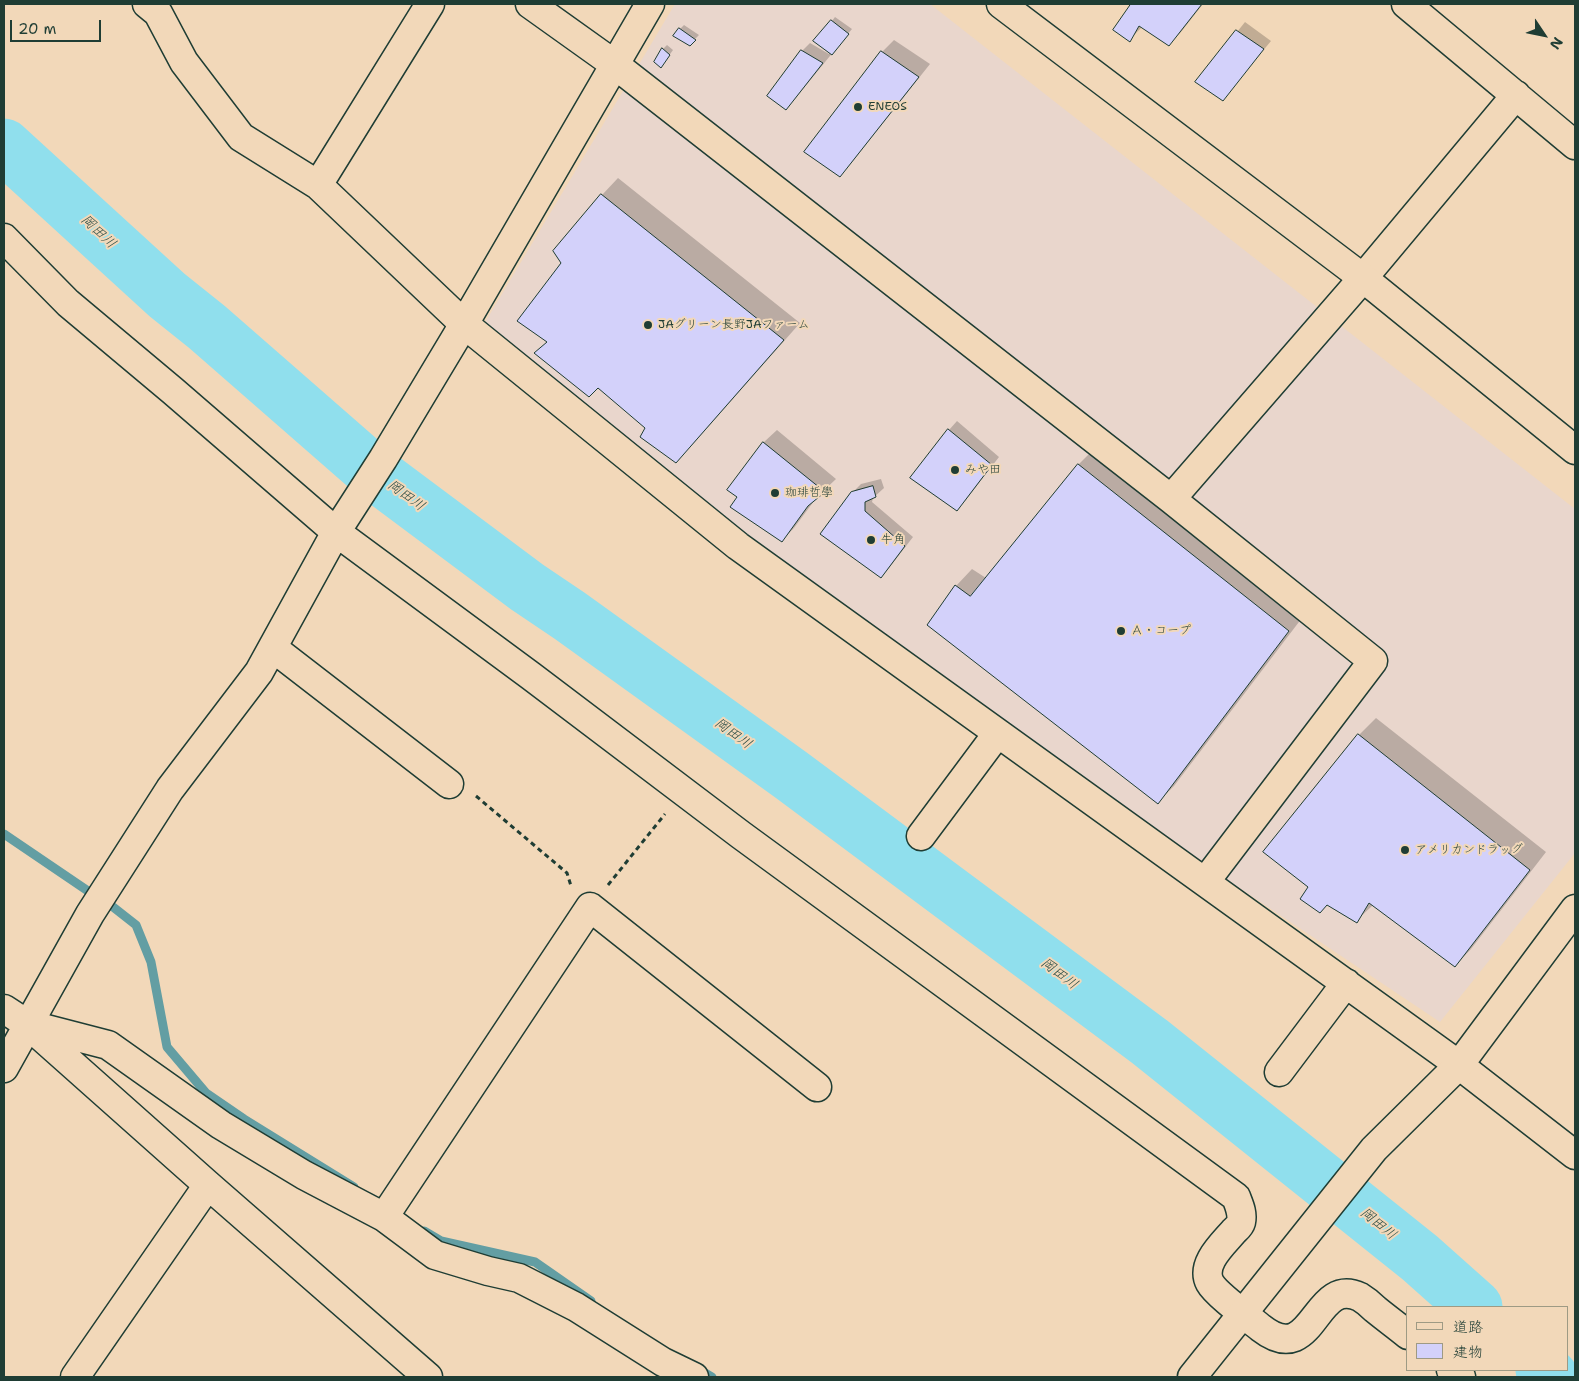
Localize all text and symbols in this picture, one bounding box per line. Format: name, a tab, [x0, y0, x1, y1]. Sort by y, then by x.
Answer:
scale bar	[12, 10, 104, 42]
north arrow	[1519, 10, 1569, 60]
text: 20 m	[18, 19, 57, 39]
text: N	[1546, 34, 1567, 53]
place label: ENEOS	[868, 100, 907, 114]
marker: ENEOS	[852, 101, 864, 113]
water label: 岡田川	[77, 212, 119, 252]
place label: JAグリーン長野JAファーム	[658, 318, 810, 332]
marker: JAグリーン長野JAファーム	[642, 319, 654, 331]
place label: みや田	[965, 463, 1001, 477]
marker: みや田	[949, 464, 961, 476]
water label: 岡田川	[384, 477, 428, 515]
place label: 珈琲哲學	[785, 486, 833, 500]
marker: 珈琲哲學	[769, 487, 781, 499]
place label: 牛角	[881, 533, 905, 547]
marker: 牛角	[865, 534, 877, 546]
place label: Ａ・コープ	[1131, 624, 1191, 638]
marker: Ａ・コープ	[1115, 625, 1127, 637]
water label: 岡田川	[711, 715, 755, 753]
place label: アメリカンドラッグ	[1415, 843, 1523, 857]
marker: アメリカンドラッグ	[1399, 844, 1411, 856]
water label: 岡田川	[1037, 955, 1081, 993]
water label: 岡田川	[1356, 1204, 1400, 1244]
legend	[1406, 1306, 1569, 1371]
text: 道路	[1453, 1317, 1483, 1337]
text: 建物	[1453, 1342, 1483, 1362]

